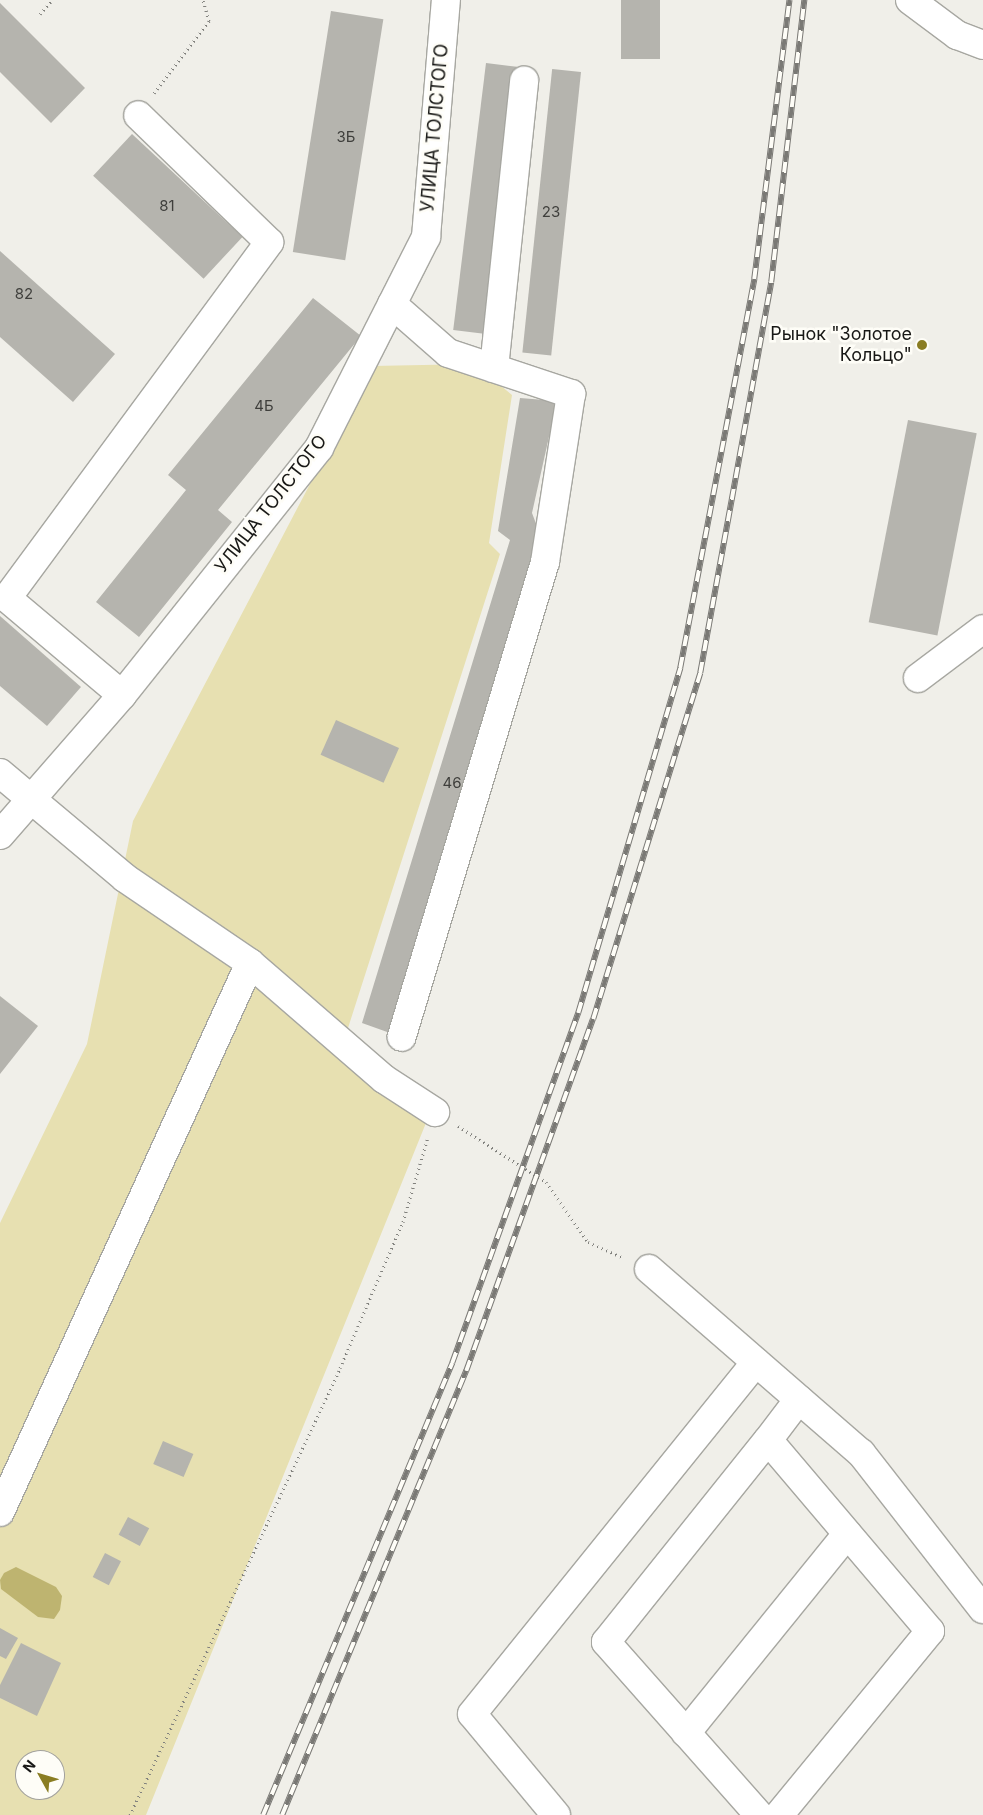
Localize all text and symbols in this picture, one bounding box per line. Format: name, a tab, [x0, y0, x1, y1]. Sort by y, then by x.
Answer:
street label: УЛИЦА ТОЛСТОГО	[417, 43, 453, 213]
house number: 3Б	[337, 128, 355, 146]
house number: 81	[159, 197, 175, 215]
house number: 23	[542, 203, 560, 221]
house number: 82	[15, 285, 33, 303]
place label: Рынок "Золотое Кольцо"	[770, 324, 912, 366]
marker: Рынок "Золотое Кольцо"	[916, 339, 928, 351]
house number: 4Б	[254, 397, 274, 415]
street label: УЛИЦА ТОЛСТОГО	[211, 431, 331, 577]
house number: 46	[443, 774, 461, 792]
north arrow	[15, 1750, 65, 1800]
text: N	[19, 1756, 39, 1775]

